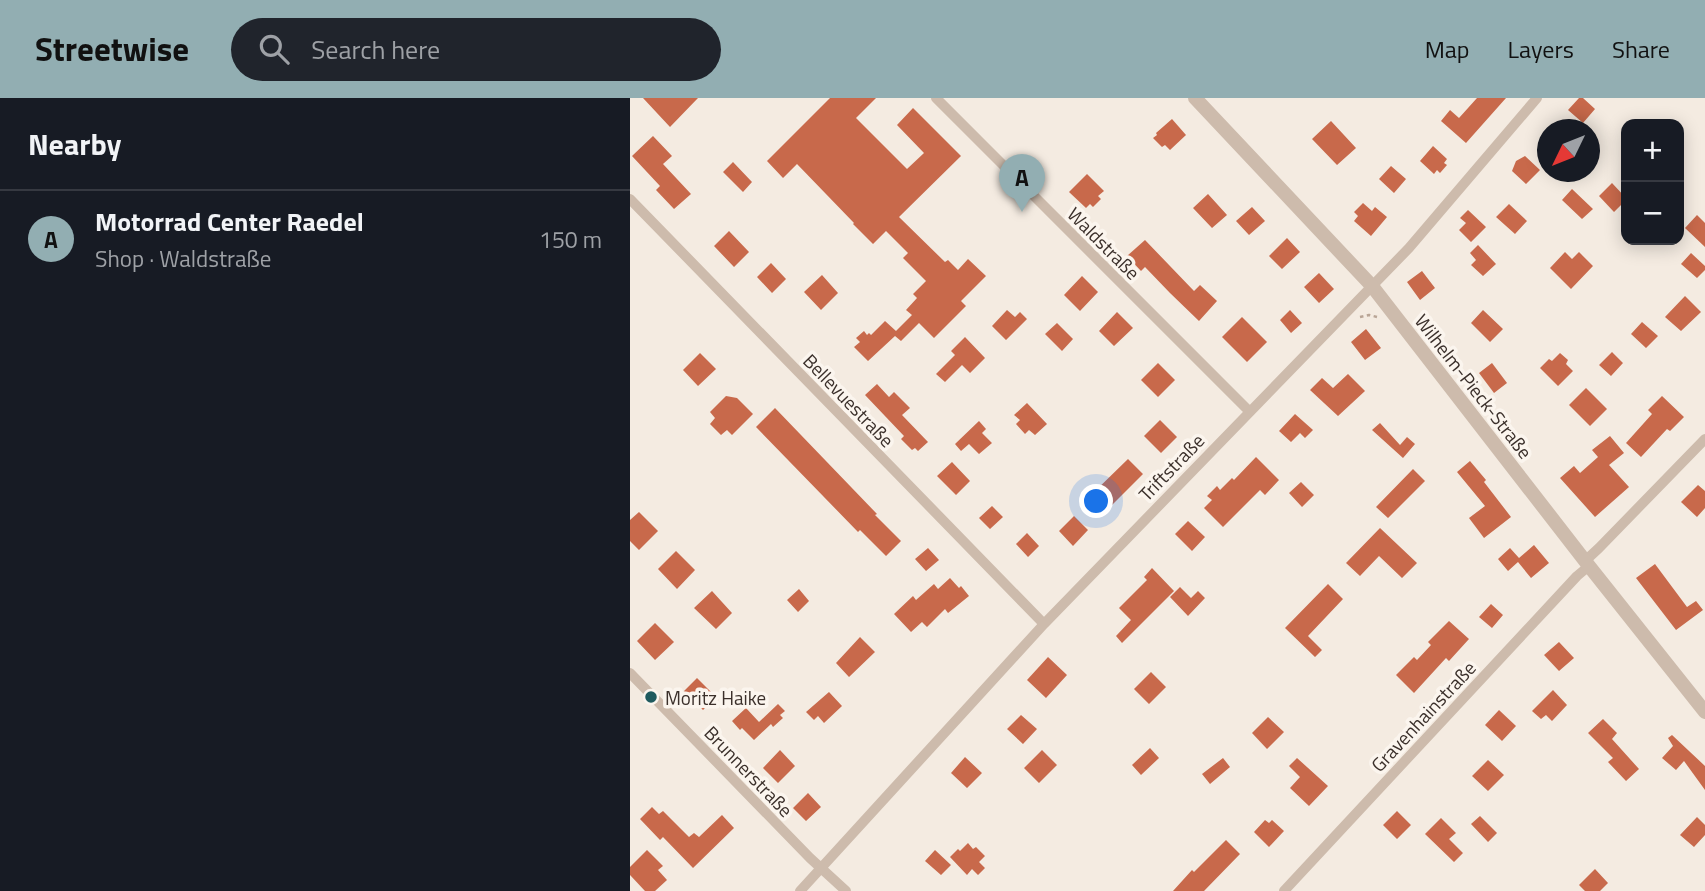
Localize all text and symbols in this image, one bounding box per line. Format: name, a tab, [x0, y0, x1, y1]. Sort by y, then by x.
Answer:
search box	[231, 18, 721, 81]
text: Streetwise	[35, 24, 189, 74]
icon: search	[255, 30, 293, 68]
text: Search here	[311, 30, 440, 69]
text: Map	[1425, 31, 1470, 67]
text: Layers	[1508, 31, 1574, 67]
text: Share	[1612, 31, 1670, 67]
north arrow	[1537, 119, 1600, 182]
map controls	[1621, 119, 1684, 245]
button: +	[1621, 119, 1684, 182]
text: Nearby	[28, 121, 121, 167]
pin: A	[999, 154, 1045, 212]
button: −	[1621, 182, 1684, 245]
street label: Waldstraße	[1061, 200, 1147, 286]
text: Motorrad Center Raedel	[95, 202, 364, 241]
text: A	[44, 222, 58, 257]
text: 150 m	[539, 222, 602, 257]
text: Shop · Waldstraße	[95, 241, 271, 276]
street label: Wilhelm-Pieck-Straße	[1408, 307, 1540, 465]
street label: Bellevuestraße	[797, 347, 901, 453]
street label: Triftstraße	[1131, 427, 1211, 507]
your location	[1079, 484, 1113, 518]
street label: Gravenhainstraße	[1364, 654, 1482, 778]
place label: Moritz Haike	[665, 683, 766, 712]
marker: Moritz Haike	[643, 689, 659, 705]
street label: Brunnerstraße	[698, 719, 800, 823]

